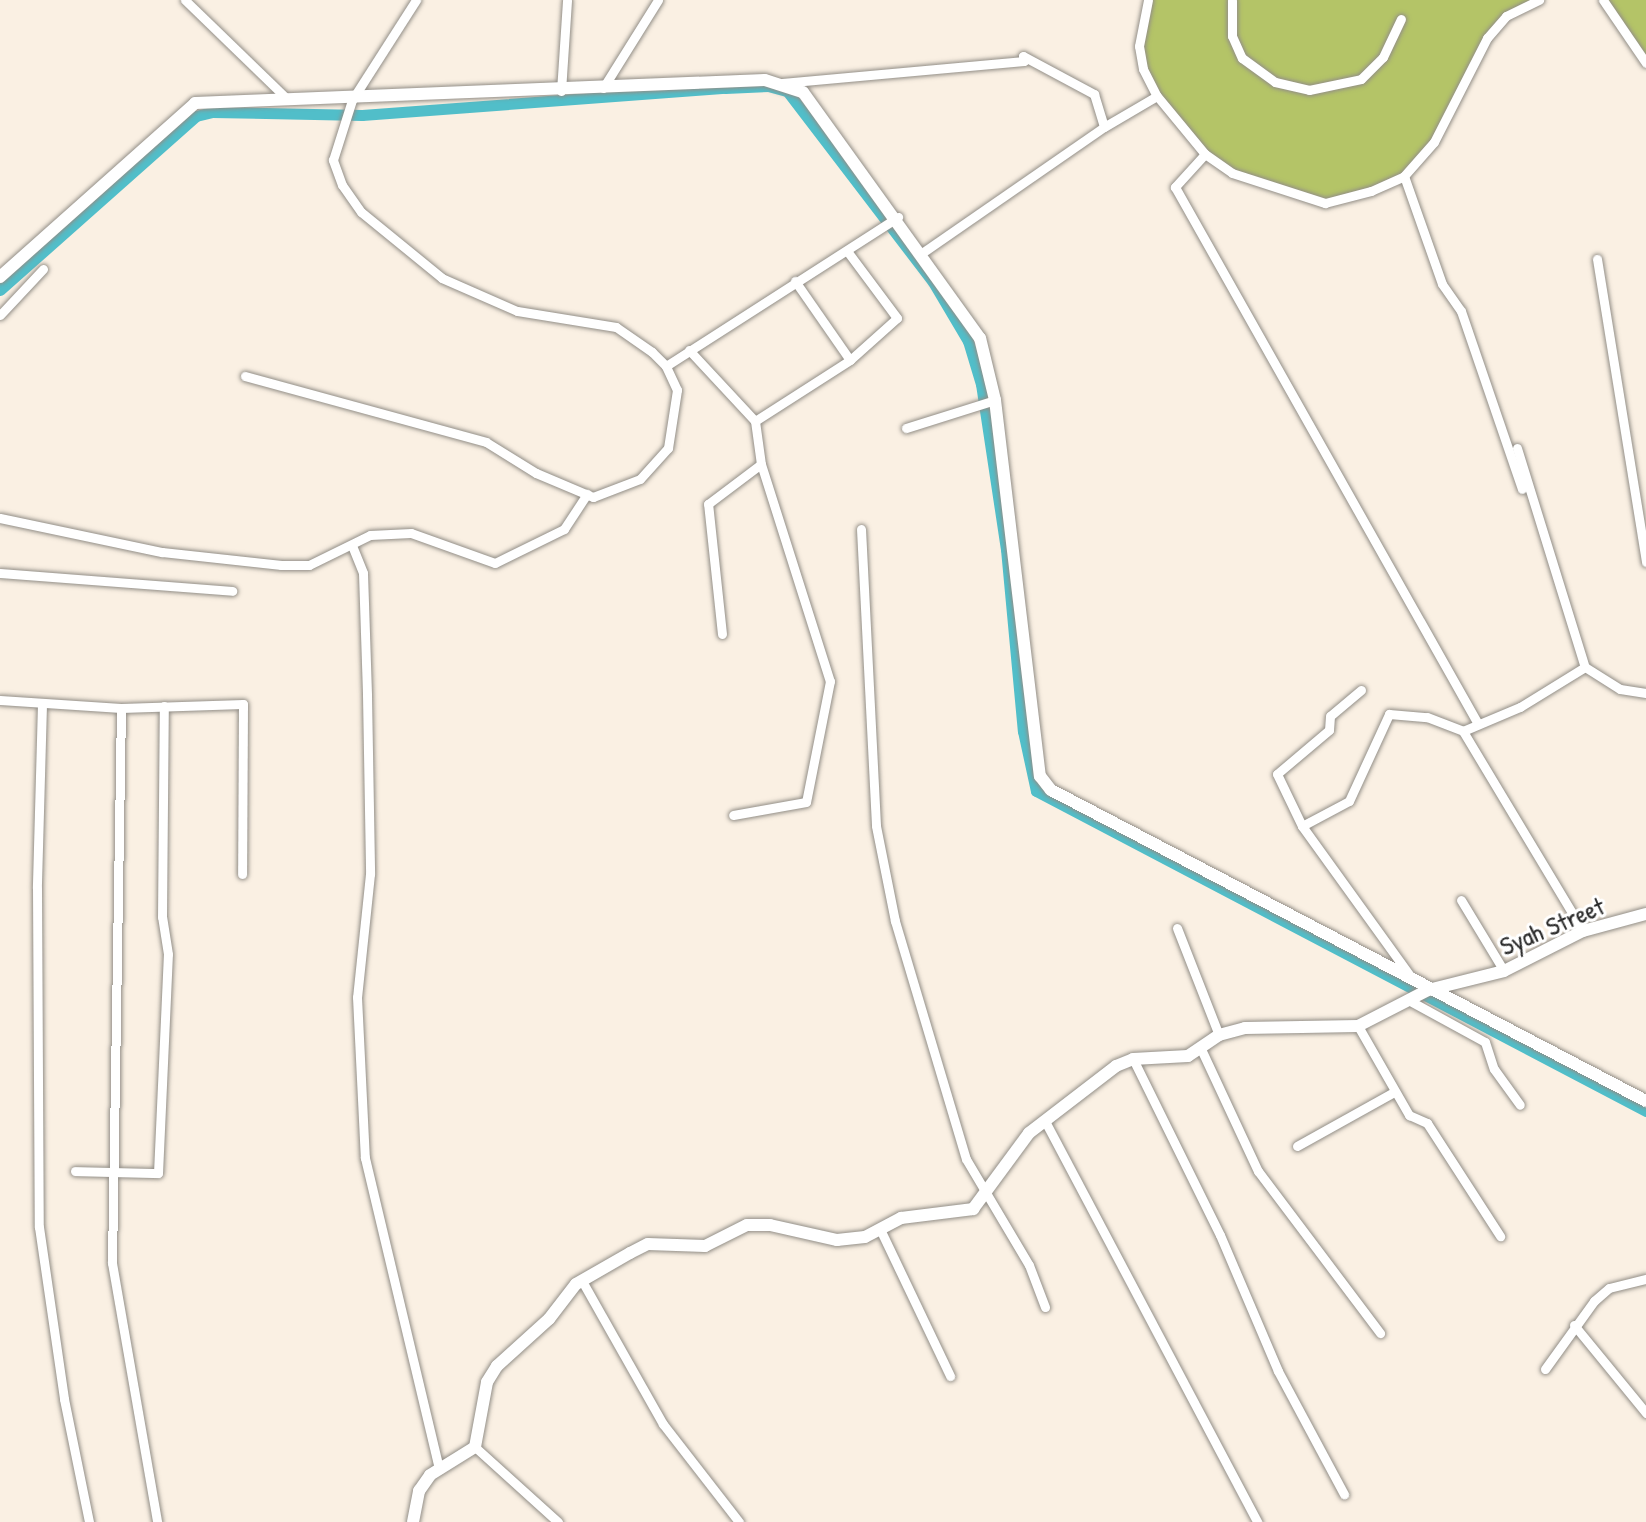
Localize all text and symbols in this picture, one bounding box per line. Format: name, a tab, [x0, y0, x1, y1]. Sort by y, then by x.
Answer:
street label: Syah Street	[1495, 890, 1609, 962]

